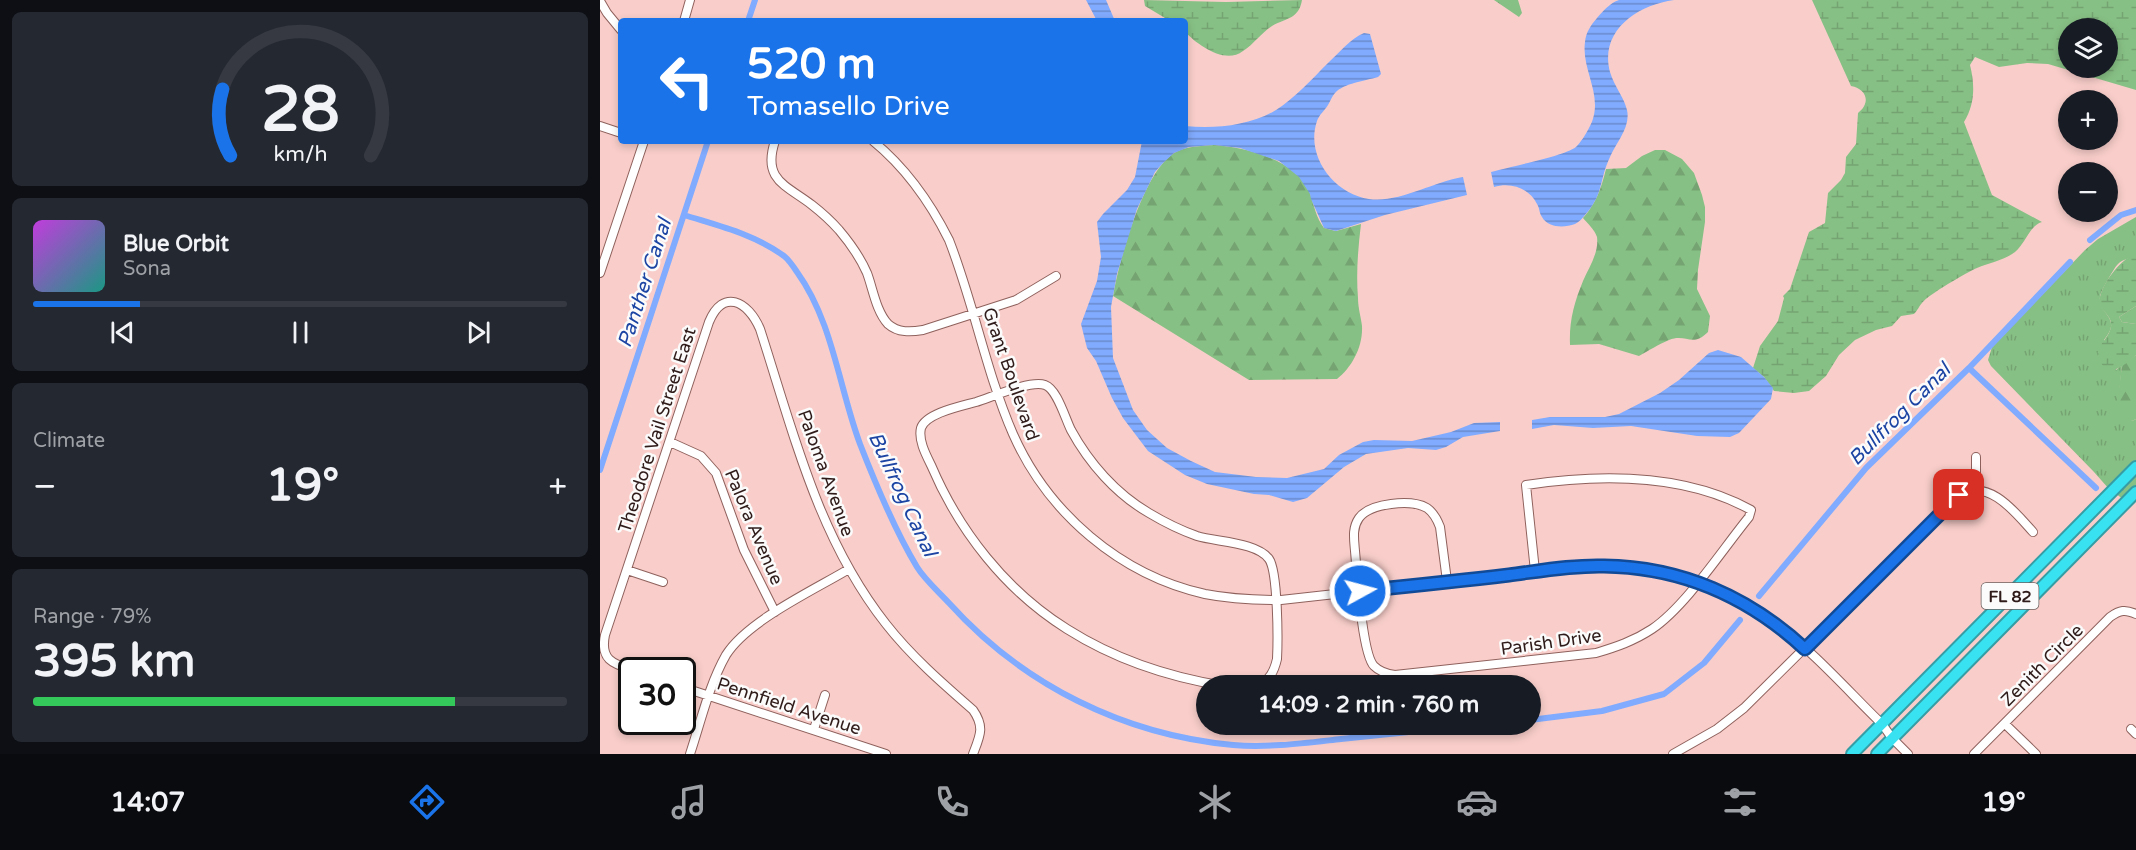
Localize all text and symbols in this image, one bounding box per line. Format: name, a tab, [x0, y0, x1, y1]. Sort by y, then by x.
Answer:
map controls	[2058, 18, 2118, 222]
button: layers	[2058, 18, 2118, 78]
text: 520 m	[747, 39, 876, 90]
icon: left	[648, 42, 726, 120]
text: 28	[261, 73, 339, 148]
text: Tomasello Drive	[747, 90, 950, 123]
button: +	[2058, 90, 2118, 150]
text: km/h	[273, 141, 327, 167]
button: −	[2058, 162, 2118, 222]
water label: Panther Canal	[613, 214, 678, 351]
text: Blue Orbit	[123, 231, 229, 257]
text: Sona	[123, 257, 171, 281]
street label: Grant Boulevard	[978, 305, 1044, 443]
icon: previous	[106, 316, 139, 349]
icon: pause	[284, 316, 317, 349]
icon: next	[462, 316, 495, 349]
street label: Theodore Vail Street East	[613, 324, 701, 536]
water label: Bullfrog Canal	[1844, 357, 1957, 471]
street label: Paloma Avenue	[793, 407, 859, 539]
water label: Bullfrog Canal	[863, 428, 942, 562]
text: Climate	[33, 429, 105, 453]
text: 19°	[266, 459, 339, 513]
street label: Palora Avenue	[720, 466, 788, 588]
text: −	[33, 467, 57, 506]
text: +	[548, 467, 567, 506]
pin	[1933, 469, 1984, 520]
icon: arrive	[1942, 478, 1975, 511]
position arrow	[1328, 559, 1392, 623]
road number: FL 82	[1982, 583, 2038, 609]
text: Range · 79%	[33, 605, 152, 629]
street label: Zenith Circle	[1996, 619, 2088, 711]
street label: Parish Drive	[1499, 624, 1603, 660]
text: 395 km	[33, 635, 195, 689]
speed limit sign: 30	[618, 657, 696, 735]
street label: Pennfield Avenue	[714, 672, 864, 740]
text: 14:09 · 2 min · 760 m	[1258, 692, 1479, 718]
icon: directions	[406, 781, 448, 823]
icon: music	[668, 781, 710, 823]
icon: phone	[931, 781, 973, 823]
icon: climate	[1194, 781, 1236, 823]
icon: car	[1456, 781, 1498, 823]
icon: filters	[1719, 781, 1761, 823]
text: 14:07	[110, 786, 185, 819]
text: 19°	[1982, 786, 2026, 819]

